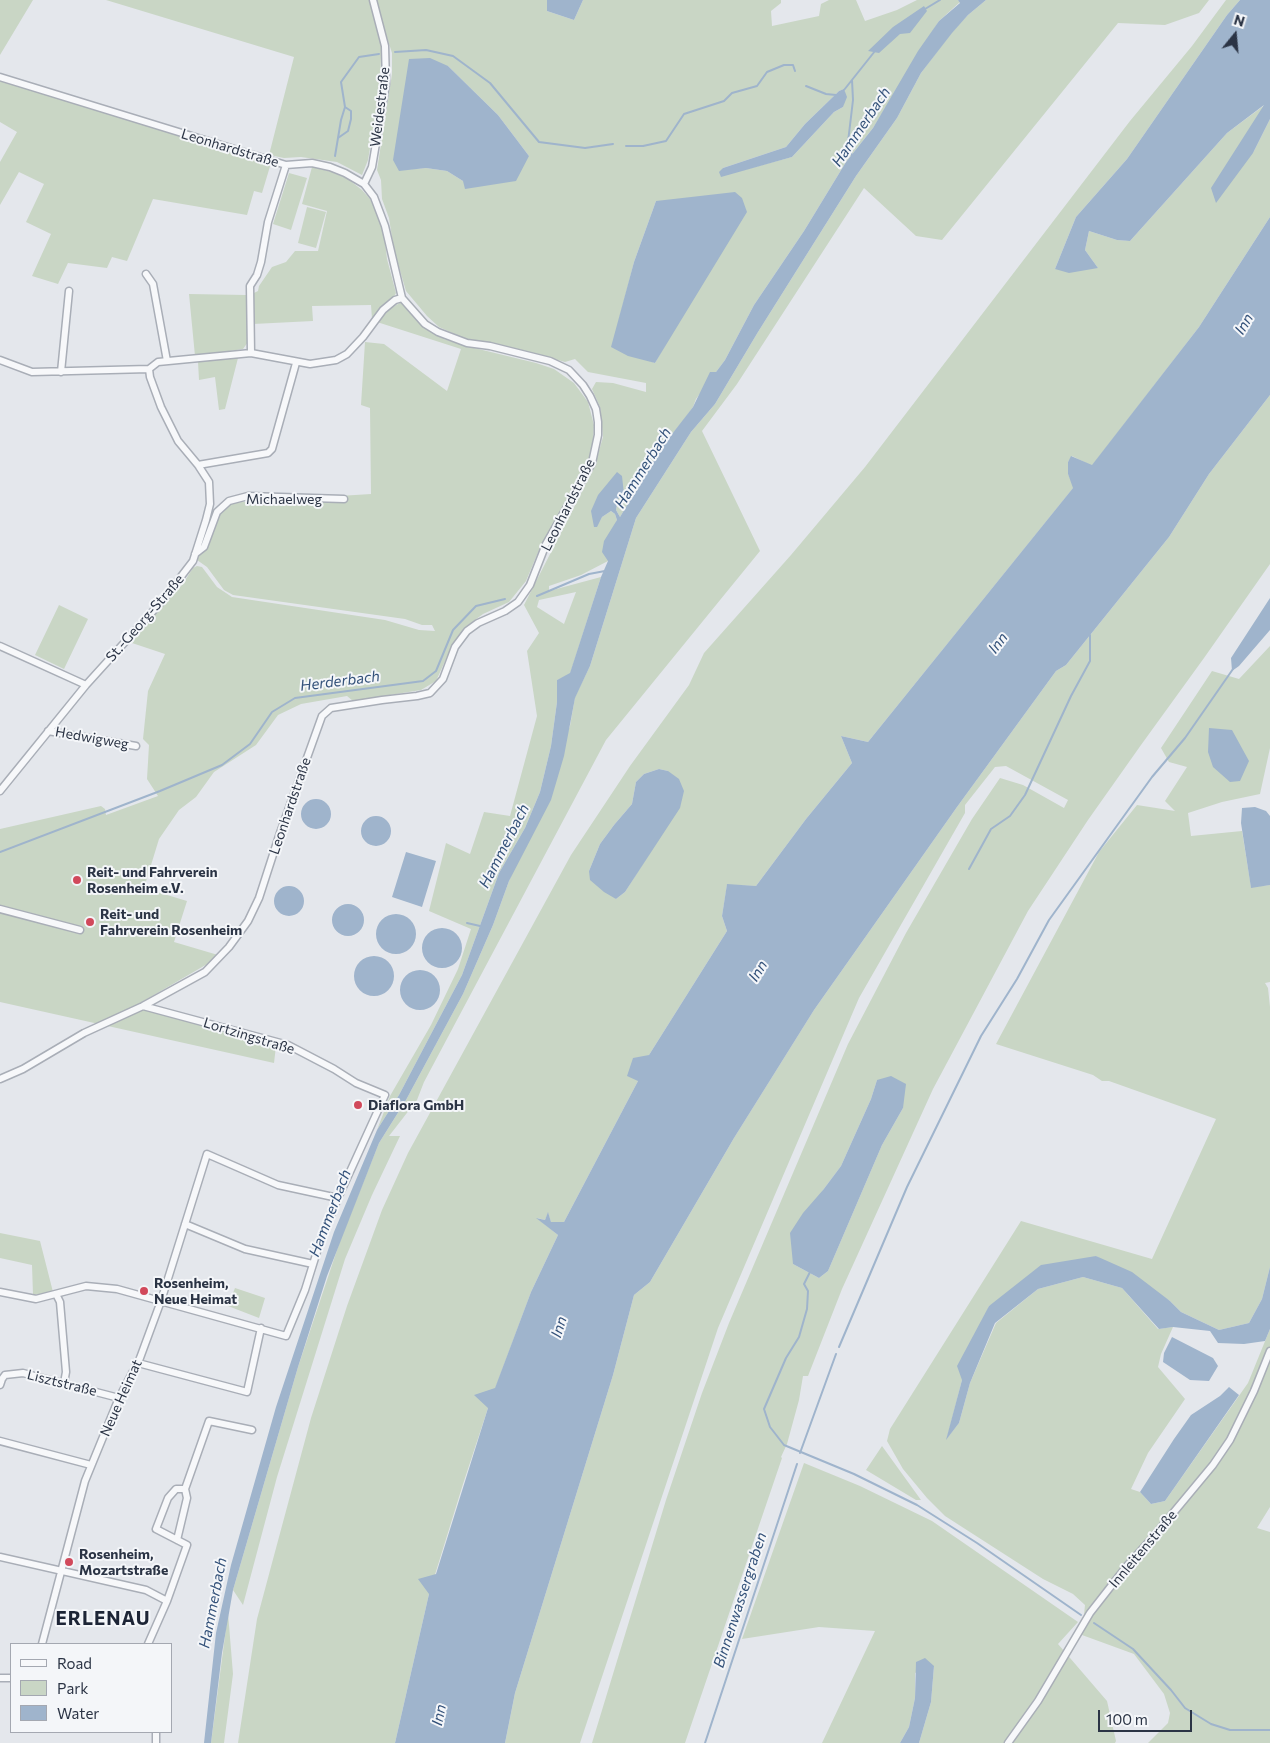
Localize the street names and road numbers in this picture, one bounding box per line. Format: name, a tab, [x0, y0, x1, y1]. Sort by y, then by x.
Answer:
street label: Weidestraße	[367, 66, 393, 148]
street label: Leonhardstraße	[179, 125, 281, 171]
street label: Leonhardstraße	[538, 456, 598, 554]
street label: Michaelweg	[246, 491, 322, 507]
street label: St.-Georg-Straße	[102, 571, 188, 665]
street label: Hedwigweg	[54, 723, 130, 753]
street label: Leonhardstraße	[266, 755, 314, 857]
street label: Lortzingstraße	[201, 1014, 297, 1058]
street label: Neue Heimat	[97, 1357, 145, 1439]
street label: Lisztstraße	[25, 1366, 99, 1400]
street label: Innleitenstraße	[1106, 1507, 1180, 1591]

